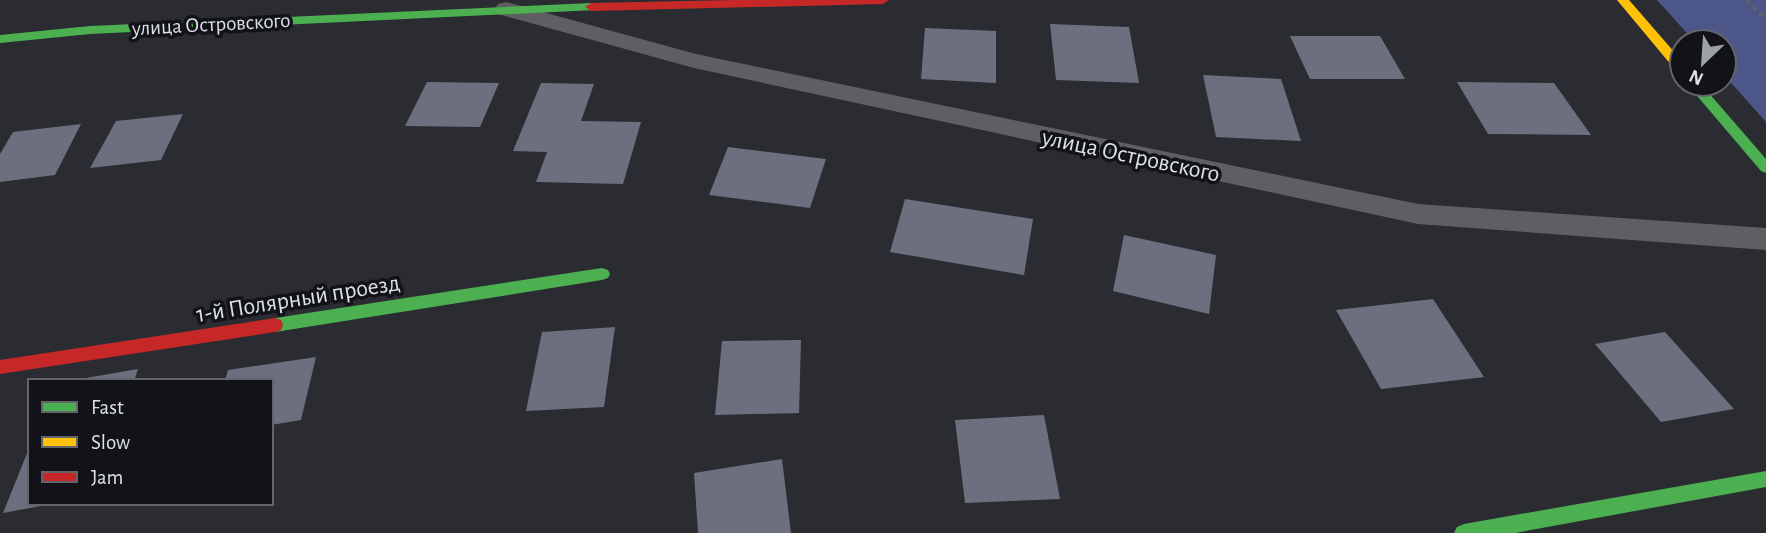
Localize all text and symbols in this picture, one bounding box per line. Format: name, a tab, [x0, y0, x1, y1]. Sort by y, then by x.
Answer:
street label: улица Островского	[130, 10, 291, 39]
north arrow	[1668, 28, 1738, 98]
text: N	[1686, 66, 1706, 88]
street label: улица Островского	[1039, 125, 1222, 187]
street label: 1-й Полярный проезд	[195, 271, 402, 327]
legend	[28, 379, 273, 505]
text: Fast	[91, 397, 124, 418]
text: Slow	[91, 432, 130, 453]
text: Jam	[91, 467, 123, 488]

